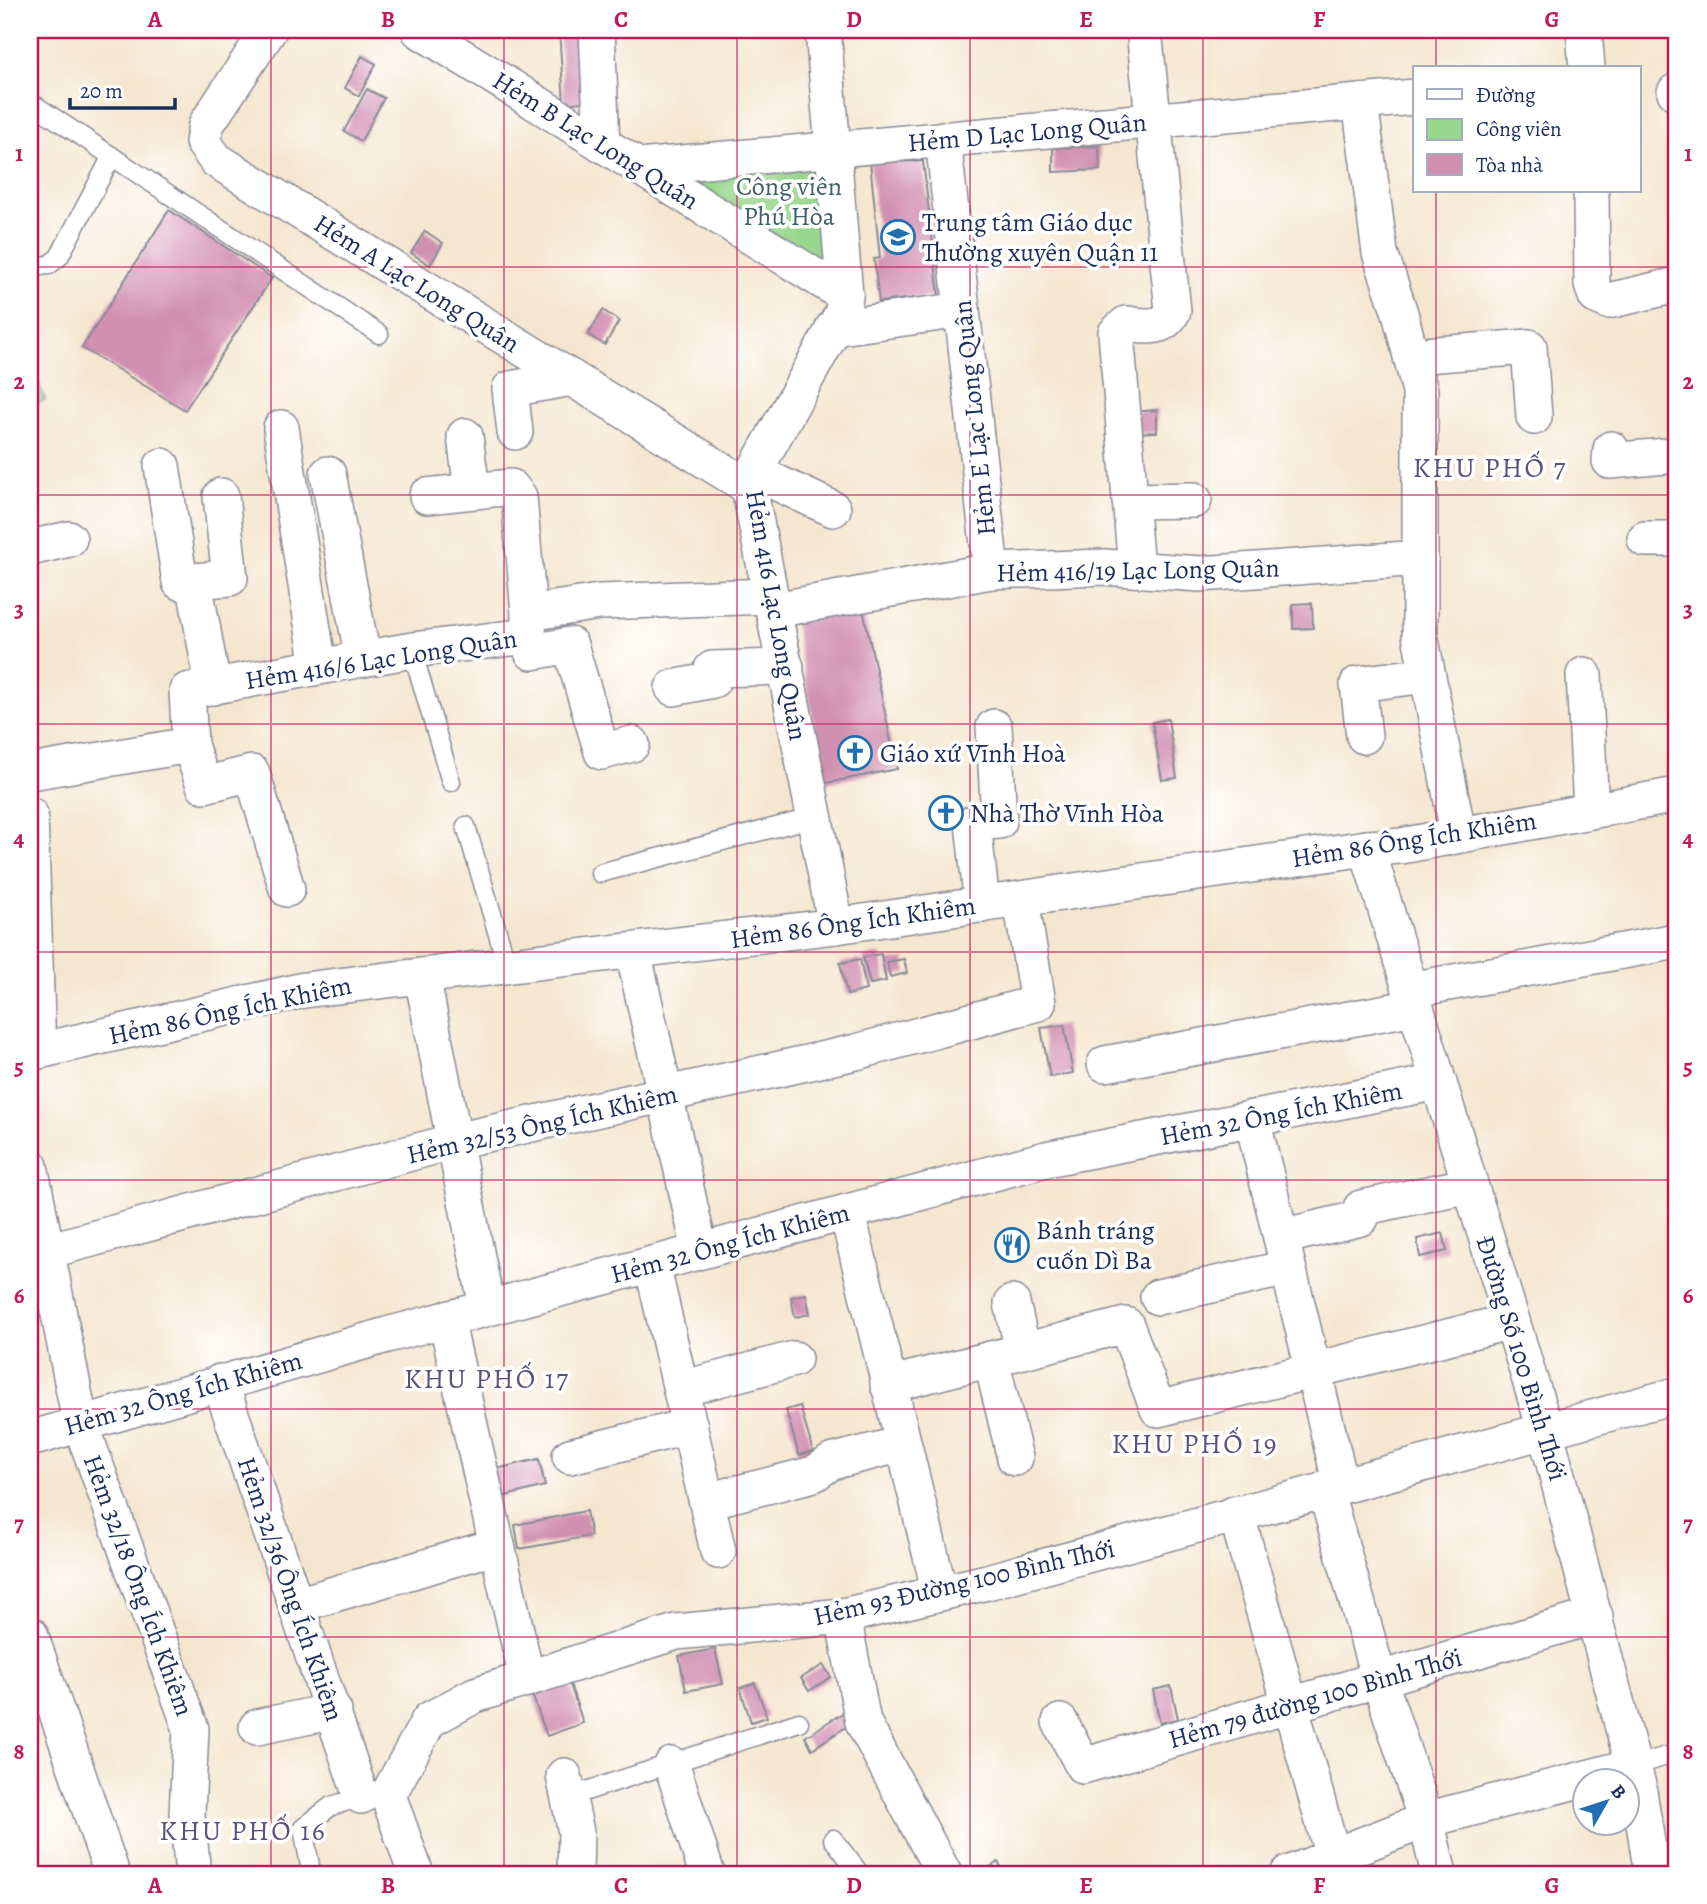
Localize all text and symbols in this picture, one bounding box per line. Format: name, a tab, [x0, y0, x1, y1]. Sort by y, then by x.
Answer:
text: A	[147, 4, 163, 35]
text: B	[381, 4, 395, 35]
text: C	[614, 4, 628, 35]
text: D	[846, 4, 862, 35]
text: E	[1079, 4, 1093, 35]
text: F	[1313, 4, 1326, 35]
text: G	[1544, 4, 1560, 35]
street label: Hẻm B Lạc Long Quân	[486, 63, 705, 218]
scale bar	[70, 66, 175, 110]
legend	[1413, 66, 1640, 192]
text: 20 m	[80, 77, 123, 105]
text: Đường	[1476, 81, 1536, 109]
street label: Hẻm D Lạc Long Quân	[906, 105, 1148, 160]
text: Công viên	[1476, 115, 1562, 143]
text: 1	[15, 138, 23, 169]
text: 1	[1684, 138, 1692, 169]
text: Tòa nhà	[1476, 151, 1543, 179]
park label: Công viên Phú Hòa	[736, 169, 842, 234]
place label: Trung tâm Giáo dục Thường xuyên Quận 11	[922, 205, 1158, 270]
street label: Hẻm A Lạc Long Quân	[307, 206, 526, 361]
school or university icon: Trung tâm Giáo dục Thường xuyên Quận 11	[879, 218, 917, 256]
street label: Hẻm E Lạc Long Quân	[945, 298, 1004, 537]
text: 2	[13, 366, 25, 397]
text: 2	[1682, 366, 1694, 397]
district label: KHU PHỐ 7	[1413, 449, 1567, 487]
street label: Hẻm 416 Lạc Long Quân	[737, 487, 816, 743]
street label: Hẻm 416/19 Lạc Long Quân	[996, 551, 1280, 590]
text: 3	[14, 594, 24, 625]
text: 3	[1683, 594, 1693, 625]
street label: Hẻm 416/6 Lạc Long Quân	[243, 621, 519, 698]
church icon: Giáo xứ Vĩnh Hoà	[836, 734, 874, 772]
place label: Giáo xứ Vĩnh Hoà	[880, 736, 1066, 771]
church icon: Nhà Thờ Vĩnh Hòa	[927, 794, 965, 832]
place label: Nhà Thờ Vĩnh Hòa	[970, 796, 1164, 831]
street label: Hẻm 86 Ông Ích Khiêm	[1289, 803, 1539, 876]
text: 4	[14, 823, 25, 854]
text: 4	[1683, 823, 1694, 854]
street label: Hẻm 86 Ông Ích Khiêm	[728, 888, 978, 957]
street label: Hẻm 86 Ông Ích Khiêm	[105, 968, 355, 1053]
text: 5	[14, 1051, 24, 1082]
text: 5	[1683, 1051, 1693, 1082]
street label: Hẻm 32 Ông Ích Khiêm	[1157, 1073, 1405, 1154]
street label: Hẻm 32/53 Ông Ích Khiêm	[403, 1076, 681, 1173]
street label: Hẻm 32 Ông Ích Khiêm	[607, 1195, 853, 1292]
place label: Bánh tráng cuốn Dì Ba	[1036, 1213, 1155, 1278]
restaurant icon: Bánh tráng cuốn Dì Ba	[993, 1226, 1031, 1264]
street label: Đường Số 100 Bình Thới	[1468, 1231, 1575, 1485]
text: 6	[14, 1280, 25, 1311]
text: 6	[1683, 1280, 1694, 1311]
street label: Hẻm 32 Ông Ích Khiêm	[60, 1343, 306, 1444]
district label: KHU PHỐ 17	[404, 1360, 570, 1398]
district label: KHU PHỐ 19	[1111, 1425, 1279, 1463]
street label: Hẻm 32/18 Ông Ích Khiêm	[75, 1449, 202, 1721]
street label: Hẻm 32/36 Ông Ích Khiêm	[229, 1452, 352, 1726]
text: 7	[14, 1508, 24, 1539]
text: 7	[1683, 1508, 1693, 1539]
street label: Hẻm 93 Đường 100 Bình Thới	[810, 1531, 1118, 1634]
street label: Hẻm 79 đường 100 Bình Thới	[1164, 1640, 1466, 1757]
text: 8	[13, 1736, 25, 1767]
text: 8	[1682, 1736, 1694, 1767]
north arrow	[1570, 1768, 1640, 1838]
text: B	[1605, 1779, 1632, 1805]
district label: KHU PHỐ 16	[159, 1812, 327, 1850]
text: A	[147, 1870, 163, 1901]
text: B	[381, 1870, 395, 1901]
text: C	[614, 1870, 628, 1901]
text: D	[846, 1870, 862, 1901]
text: E	[1079, 1870, 1093, 1901]
text: F	[1313, 1870, 1326, 1901]
text: G	[1544, 1870, 1560, 1901]

